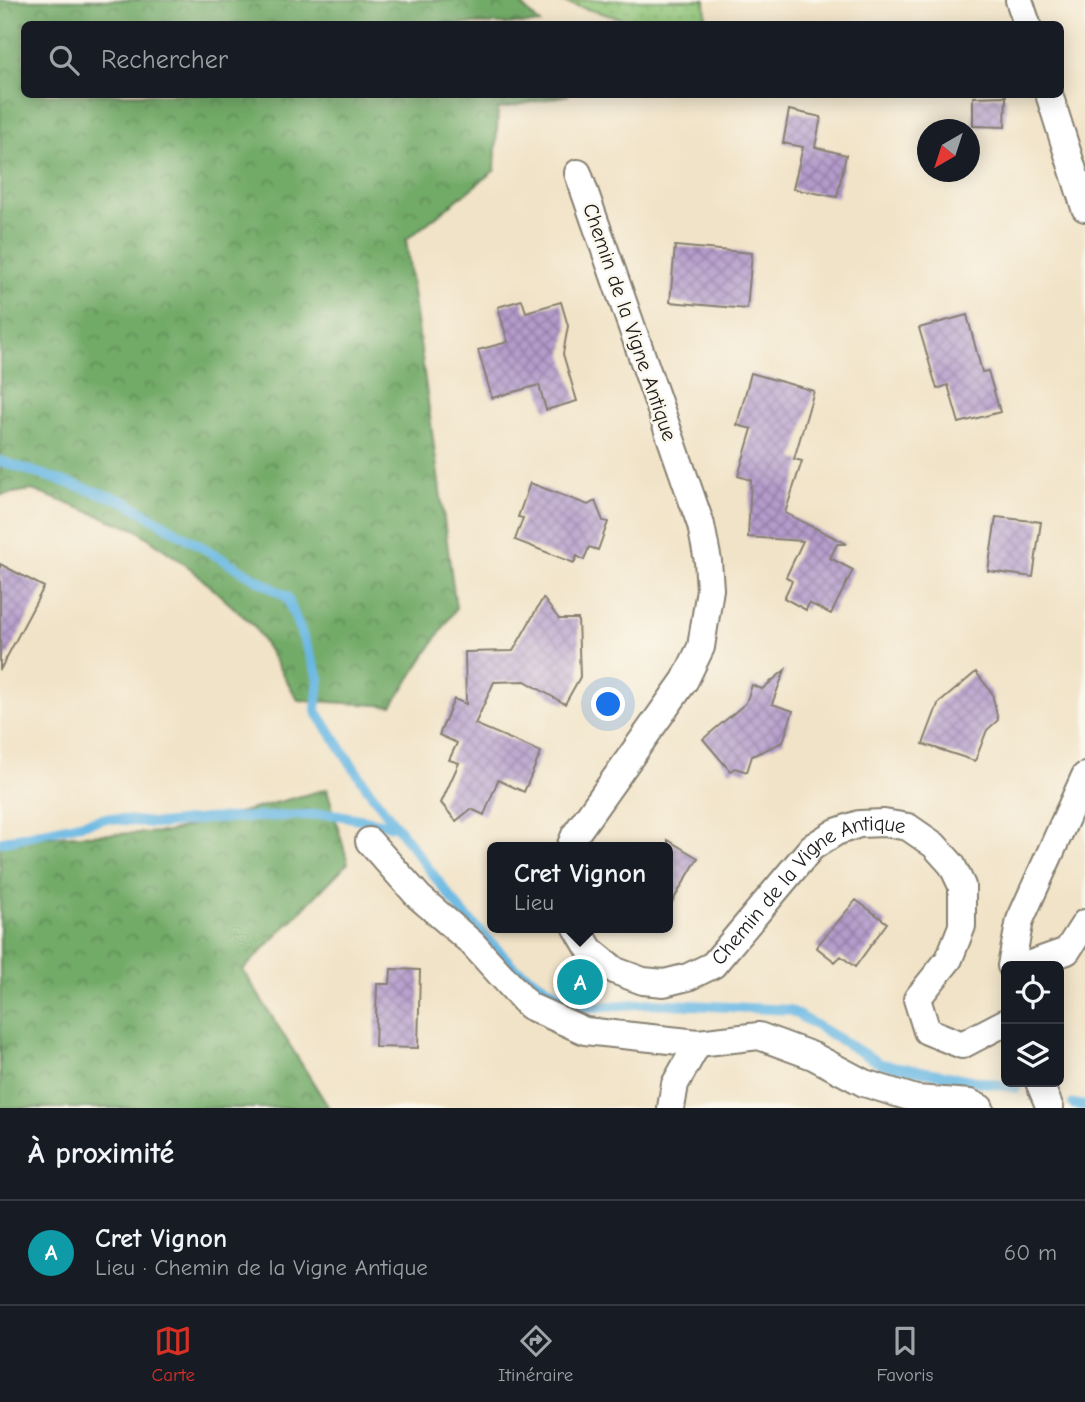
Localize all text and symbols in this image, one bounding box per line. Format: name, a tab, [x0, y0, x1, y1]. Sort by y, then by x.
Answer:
search box	[21, 21, 1064, 98]
icon: search	[45, 41, 83, 79]
text: Rechercher	[101, 45, 228, 75]
north arrow	[917, 119, 980, 182]
street label: Chemin de la Vigne Antique	[578, 200, 682, 444]
your location	[591, 687, 625, 721]
street label: Chemin de la Vigne Antique	[706, 811, 908, 970]
popup	[487, 842, 673, 933]
text: Cret Vignon	[514, 859, 646, 889]
text: Lieu	[514, 889, 554, 916]
pin: A	[557, 956, 603, 1008]
map controls	[1001, 961, 1064, 1087]
button: locate	[1001, 961, 1064, 1024]
button: layers	[1001, 1024, 1064, 1087]
text: À proximité	[28, 1136, 174, 1171]
text: Cret Vignon	[95, 1224, 227, 1254]
text: A	[45, 1239, 57, 1266]
text: 60 m	[1004, 1239, 1057, 1266]
text: Lieu · Chemin de la Vigne Antique	[95, 1254, 428, 1281]
tab: Carte	[152, 1322, 195, 1386]
tab: Itinéraire	[498, 1322, 573, 1386]
tab: Favoris	[876, 1322, 933, 1386]

